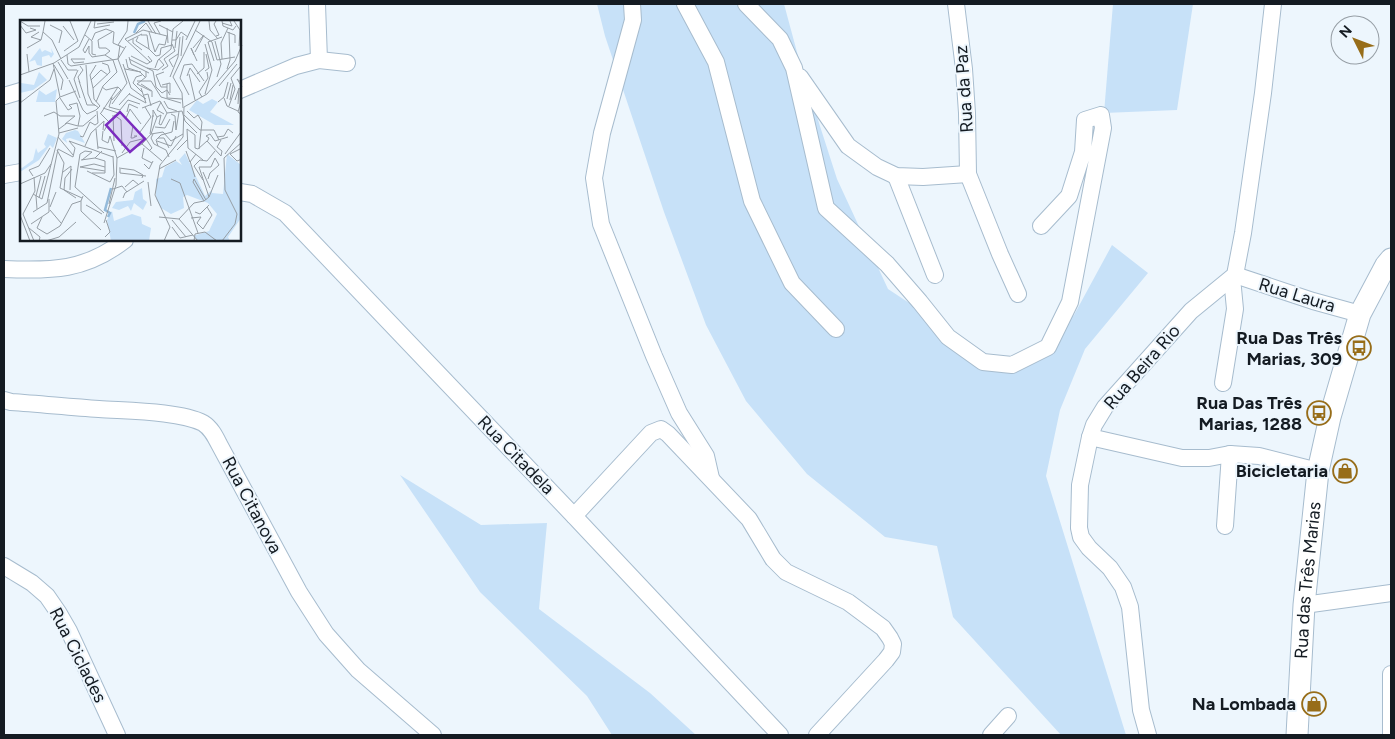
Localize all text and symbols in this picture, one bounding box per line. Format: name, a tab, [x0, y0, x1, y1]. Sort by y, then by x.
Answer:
north arrow	[1330, 15, 1380, 65]
inset map	[20, 20, 241, 241]
text: N	[1336, 22, 1356, 41]
street label: Rua da Paz	[950, 44, 978, 133]
street label: Rua Laura	[1256, 273, 1338, 317]
street label: Rua Beira Rio	[1099, 320, 1185, 414]
place label: Rua Das Três Marias, 309	[1236, 327, 1343, 370]
bus stop icon: Rua Das Três Marias, 309	[1346, 335, 1372, 361]
place label: Rua Das Três Marias, 1288	[1196, 392, 1303, 435]
bus stop icon: Rua Das Três Marias, 1288	[1306, 400, 1332, 426]
street label: Rua Citadela	[473, 411, 559, 499]
street label: Rua Citanova	[217, 453, 287, 557]
shop icon: Bicicletaria	[1332, 458, 1358, 484]
place label: Bicicletaria	[1236, 460, 1328, 482]
street label: Rua das Três Marias	[1290, 501, 1326, 660]
street label: Rua Ciclades	[45, 604, 111, 706]
shop icon: Na Lombada	[1301, 691, 1327, 717]
place label: Na Lombada	[1192, 693, 1296, 715]

